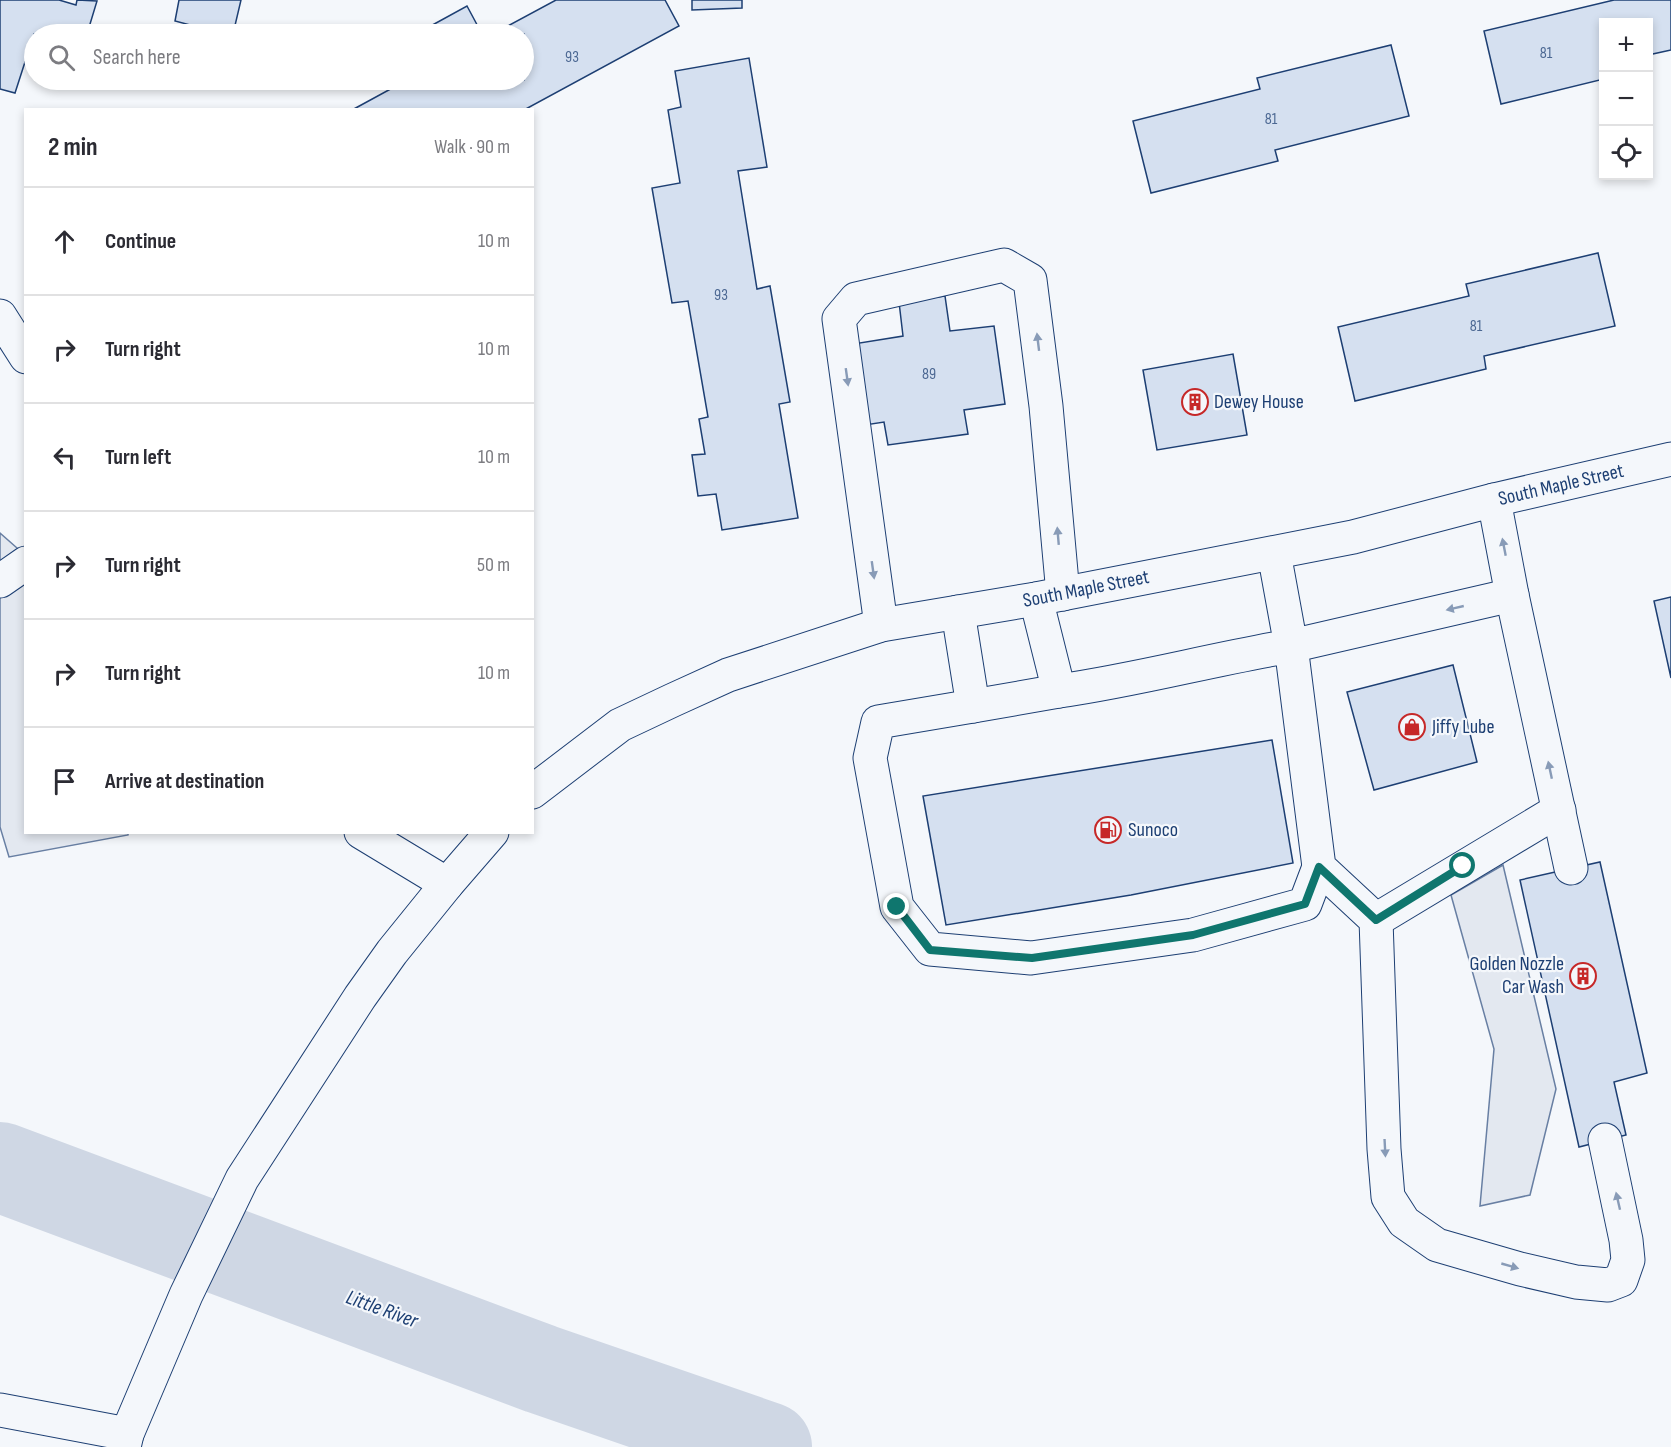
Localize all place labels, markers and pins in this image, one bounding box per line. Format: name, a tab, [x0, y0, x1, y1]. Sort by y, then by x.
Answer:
building icon: Dewey House	[1180, 387, 1210, 417]
place label: Dewey House	[1214, 390, 1304, 414]
shop icon: Jiffy Lube	[1397, 712, 1427, 742]
place label: Jiffy Lube	[1431, 715, 1494, 739]
fuel station icon: Sunoco	[1093, 815, 1123, 845]
place label: Sunoco	[1128, 818, 1178, 842]
place label: Golden Nozzle Car Wash	[1469, 952, 1564, 999]
building icon: Golden Nozzle Car Wash	[1568, 961, 1598, 991]

